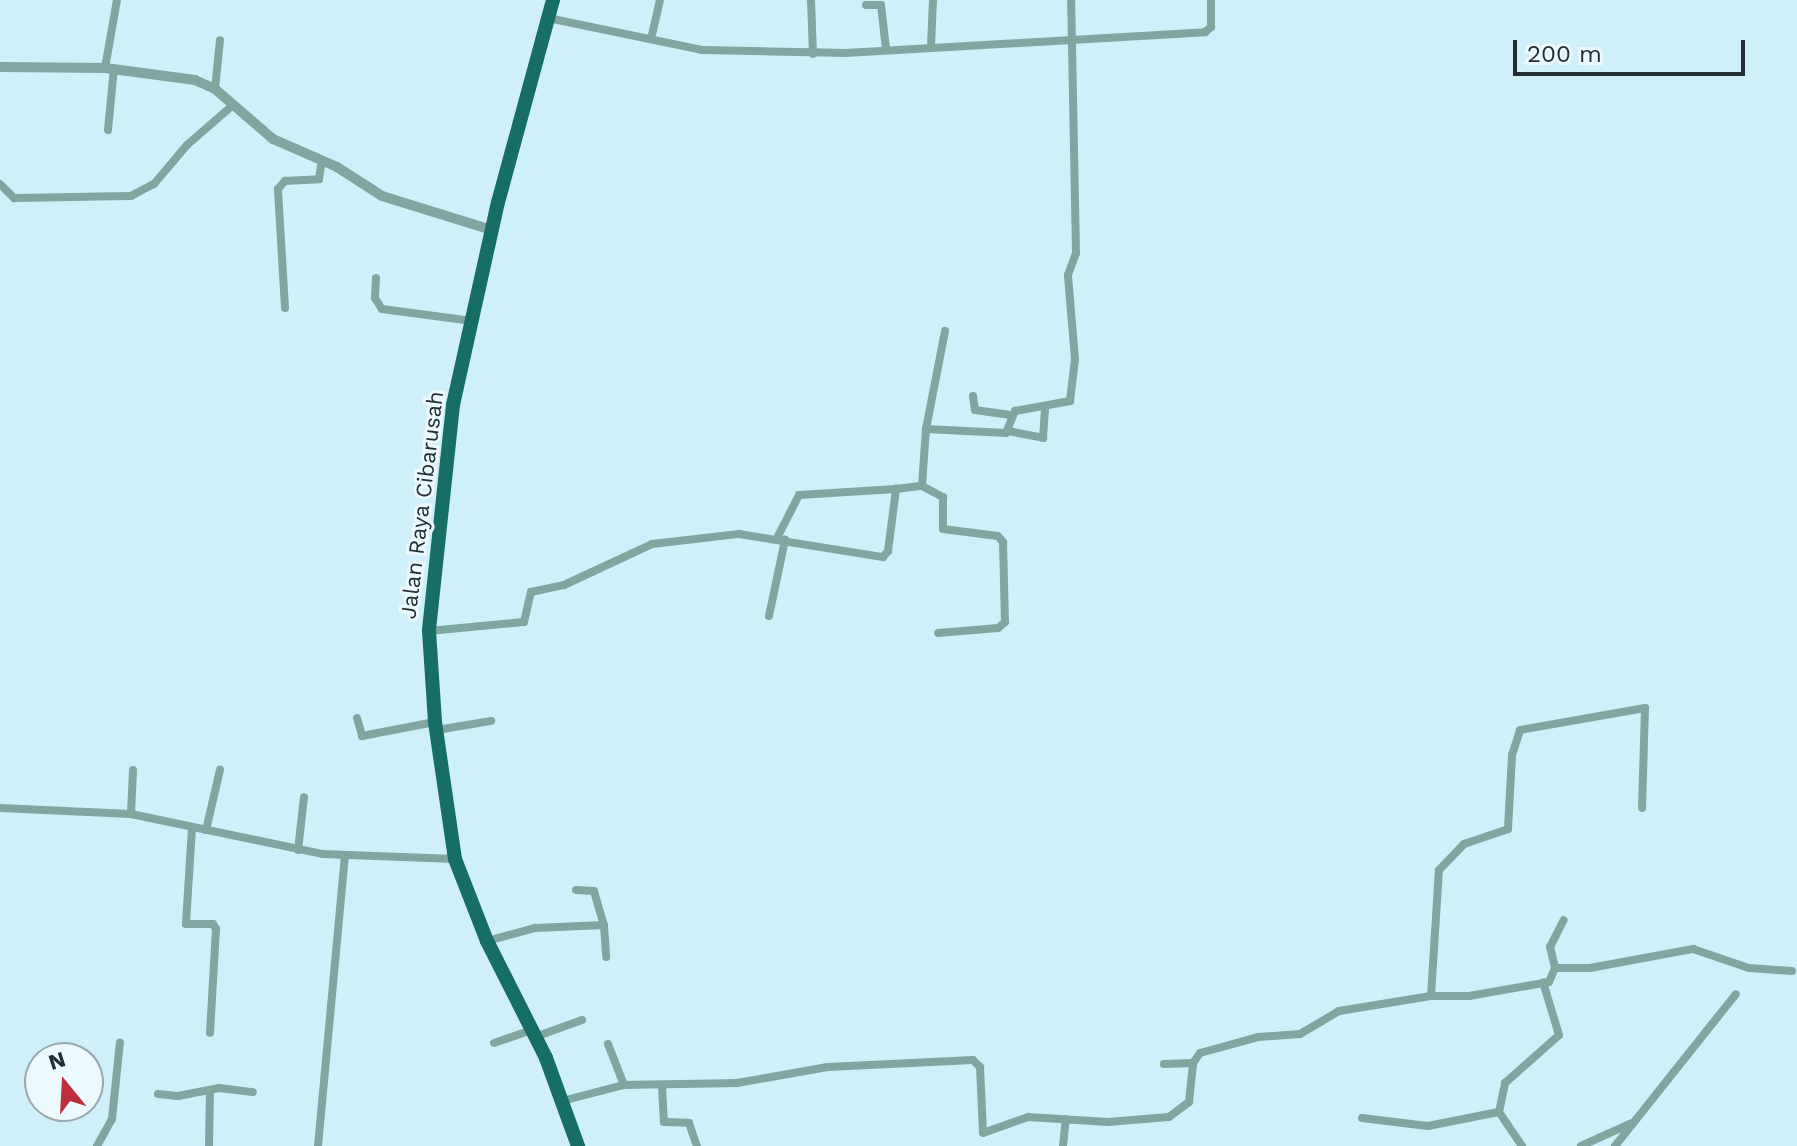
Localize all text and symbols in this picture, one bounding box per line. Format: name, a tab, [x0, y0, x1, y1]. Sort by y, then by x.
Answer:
scale bar	[1517, 24, 1749, 74]
text: 200 m	[1527, 40, 1602, 68]
street label: Jalan Raya Cibarusah	[395, 389, 449, 621]
north arrow	[24, 1042, 104, 1122]
text: N	[45, 1046, 69, 1075]

